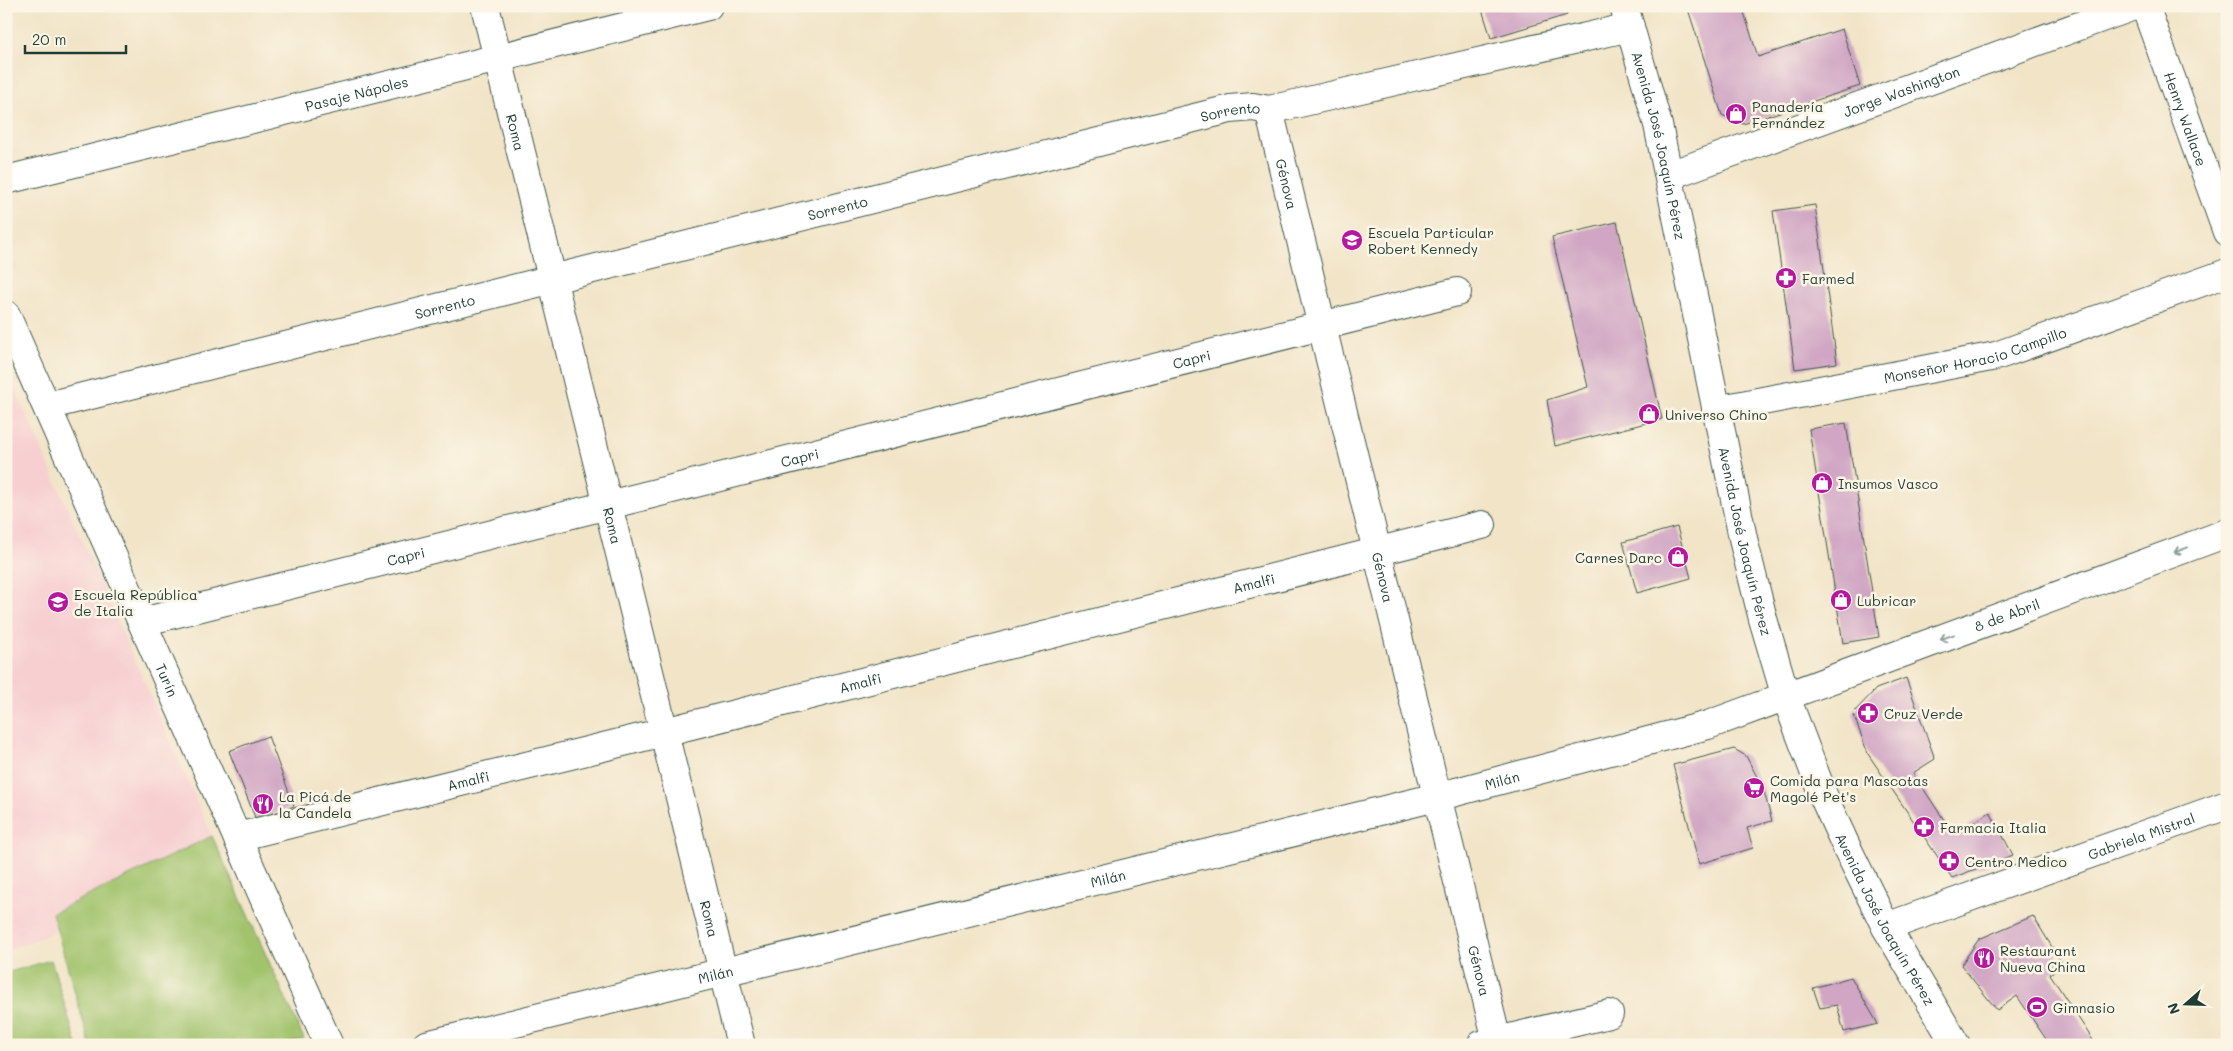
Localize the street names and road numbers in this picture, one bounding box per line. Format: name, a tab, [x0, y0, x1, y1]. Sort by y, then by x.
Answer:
street label: Avenida José Joaquín Pérez	[1628, 49, 1691, 242]
street label: Jorge Washington	[1840, 61, 1962, 121]
street label: Henry Wallace	[2160, 69, 2212, 169]
street label: Pasaje Nápoles	[303, 71, 410, 115]
street label: Sorrento	[1198, 98, 1262, 126]
street label: Roma	[502, 112, 530, 153]
street label: Génova	[1272, 157, 1302, 211]
street label: Sorrento	[805, 191, 869, 224]
street label: Sorrento	[413, 290, 477, 323]
street label: Monseñor Horacio Campillo	[1882, 322, 2069, 387]
street label: Capri	[1170, 345, 1213, 373]
street label: Capri	[779, 443, 821, 471]
street label: Avenida José Joaquín Pérez	[1715, 445, 1777, 638]
street label: Roma	[599, 505, 627, 546]
street label: Capri	[385, 542, 427, 570]
street label: Génova	[1368, 550, 1399, 604]
street label: Amalfi	[1231, 568, 1277, 597]
street label: 8 de Abril	[1971, 594, 2042, 635]
street label: Turín	[152, 660, 183, 700]
street label: Amalfi	[837, 668, 883, 697]
street label: Amalfi	[445, 766, 491, 795]
street label: Milán	[1482, 766, 1521, 794]
street label: Gabriela Mistral	[2085, 808, 2197, 864]
street label: Avenida José Joaquín Pérez	[1832, 830, 1940, 1009]
street label: Milán	[1088, 864, 1127, 891]
street label: Roma	[696, 898, 724, 939]
street label: Génova	[1464, 943, 1495, 998]
street label: Milán	[696, 961, 735, 987]

